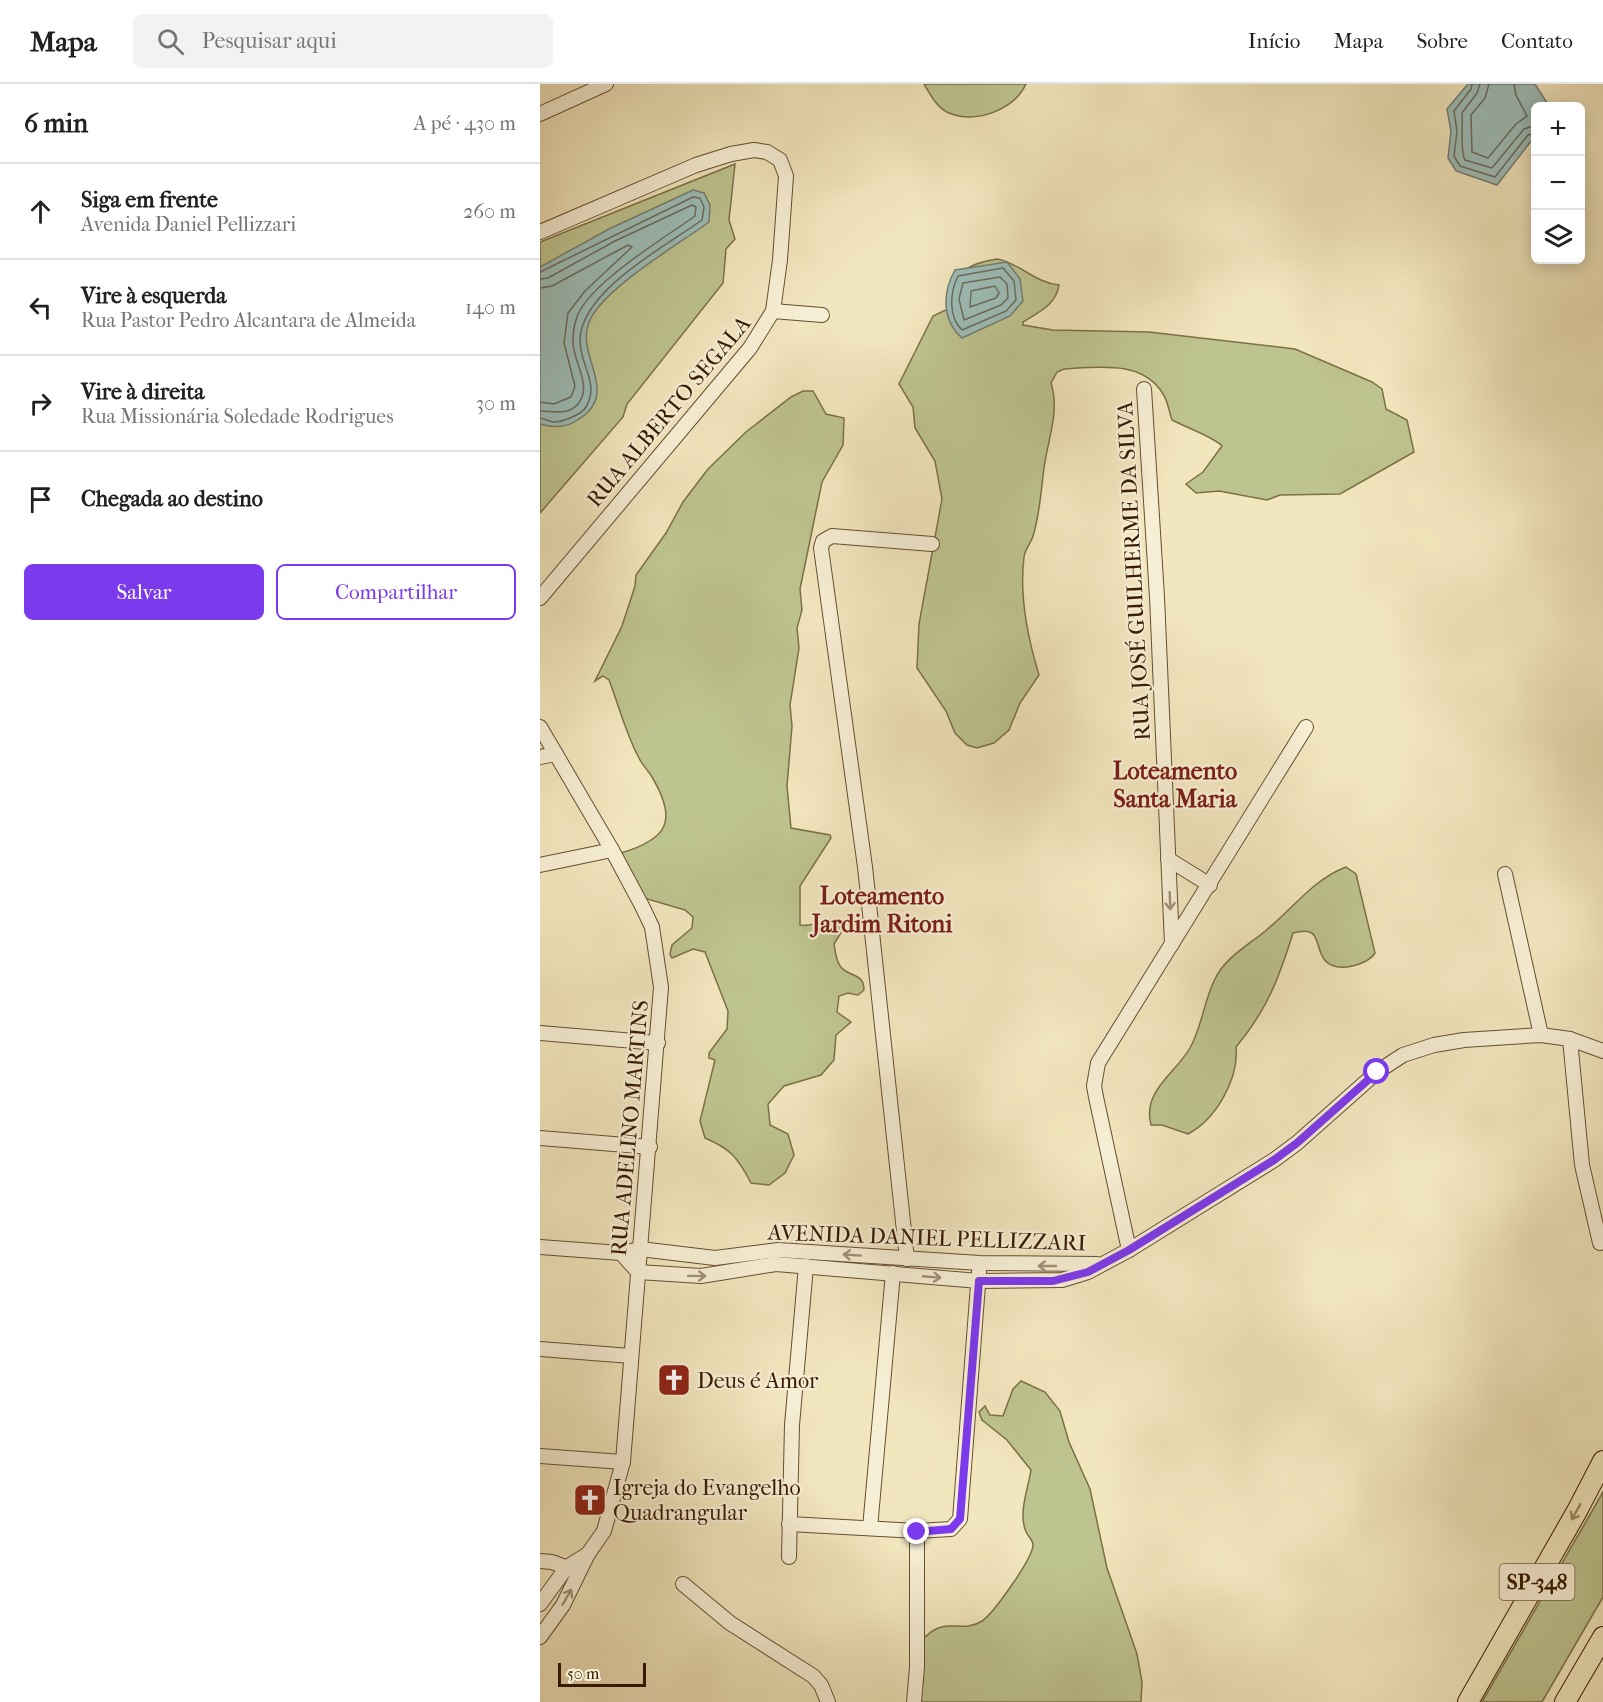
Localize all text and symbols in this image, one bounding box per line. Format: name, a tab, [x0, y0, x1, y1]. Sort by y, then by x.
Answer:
search box	[133, 14, 553, 68]
text: Mapa	[30, 25, 97, 58]
icon: search	[154, 25, 187, 58]
text: Pesquisar aqui	[202, 28, 337, 54]
text: Início	[1248, 29, 1300, 53]
text: Mapa	[1333, 29, 1383, 53]
text: Sobre	[1416, 29, 1468, 53]
text: Contato	[1501, 29, 1573, 53]
map controls	[1531, 102, 1585, 264]
button: +	[1531, 102, 1585, 156]
text: 6 min	[24, 108, 88, 139]
text: A pé · 430 m	[413, 112, 516, 135]
button: −	[1531, 156, 1585, 210]
text: Siga em frente	[81, 187, 218, 213]
icon: ahead	[24, 195, 57, 228]
text: 260 m	[463, 200, 516, 223]
button: layers	[1531, 210, 1585, 264]
text: Avenida Daniel Pellizzari	[81, 213, 296, 236]
text: Vire à esquerda	[81, 283, 226, 309]
icon: left	[24, 291, 57, 324]
text: 140 m	[465, 296, 516, 319]
text: Rua Pastor Pedro Alcantara de Almeida	[81, 309, 416, 332]
street label: RUA ALBERTO SEGALA	[581, 310, 757, 512]
text: Vire à direita	[81, 379, 204, 405]
icon: right	[24, 387, 57, 420]
text: 30 m	[476, 392, 516, 415]
street label: RUA JOSÉ GUILHERME DA SILVA	[1111, 400, 1156, 741]
text: Rua Missionária Soledade Rodrigues	[81, 405, 394, 428]
icon: arrive	[24, 483, 57, 516]
text: Chegada ao destino	[81, 486, 263, 512]
button: Salvar	[24, 564, 264, 620]
button: Compartilhar	[276, 564, 516, 620]
district label: Loteamento Santa Maria	[1113, 757, 1238, 813]
district label: Loteamento Jardim Ritoni	[810, 882, 953, 938]
one-way arrow	[1164, 891, 1176, 911]
street label: RUA ADELINO MARTINS	[606, 999, 654, 1257]
route start	[1363, 1058, 1389, 1084]
street label: AVENIDA DANIEL PELLIZZARI	[766, 1219, 1087, 1257]
one-way arrow	[842, 1249, 862, 1260]
one-way arrow	[1037, 1260, 1057, 1271]
one-way arrow	[686, 1270, 706, 1281]
one-way arrow	[921, 1272, 941, 1283]
church icon: Deus é Amor	[656, 1362, 692, 1398]
place label: Deus é Amor	[697, 1368, 819, 1394]
place label: Igreja do Evangelho Quadrangular	[613, 1475, 801, 1526]
church icon: Igreja do Evangelho Quadrangular	[572, 1482, 608, 1518]
one-way arrow	[1570, 1503, 1581, 1521]
route end	[903, 1518, 929, 1544]
road number: SP-348	[1500, 1564, 1574, 1600]
one-way arrow	[561, 1589, 573, 1606]
scale bar	[558, 1660, 646, 1688]
text: 50 m	[567, 1664, 599, 1683]

